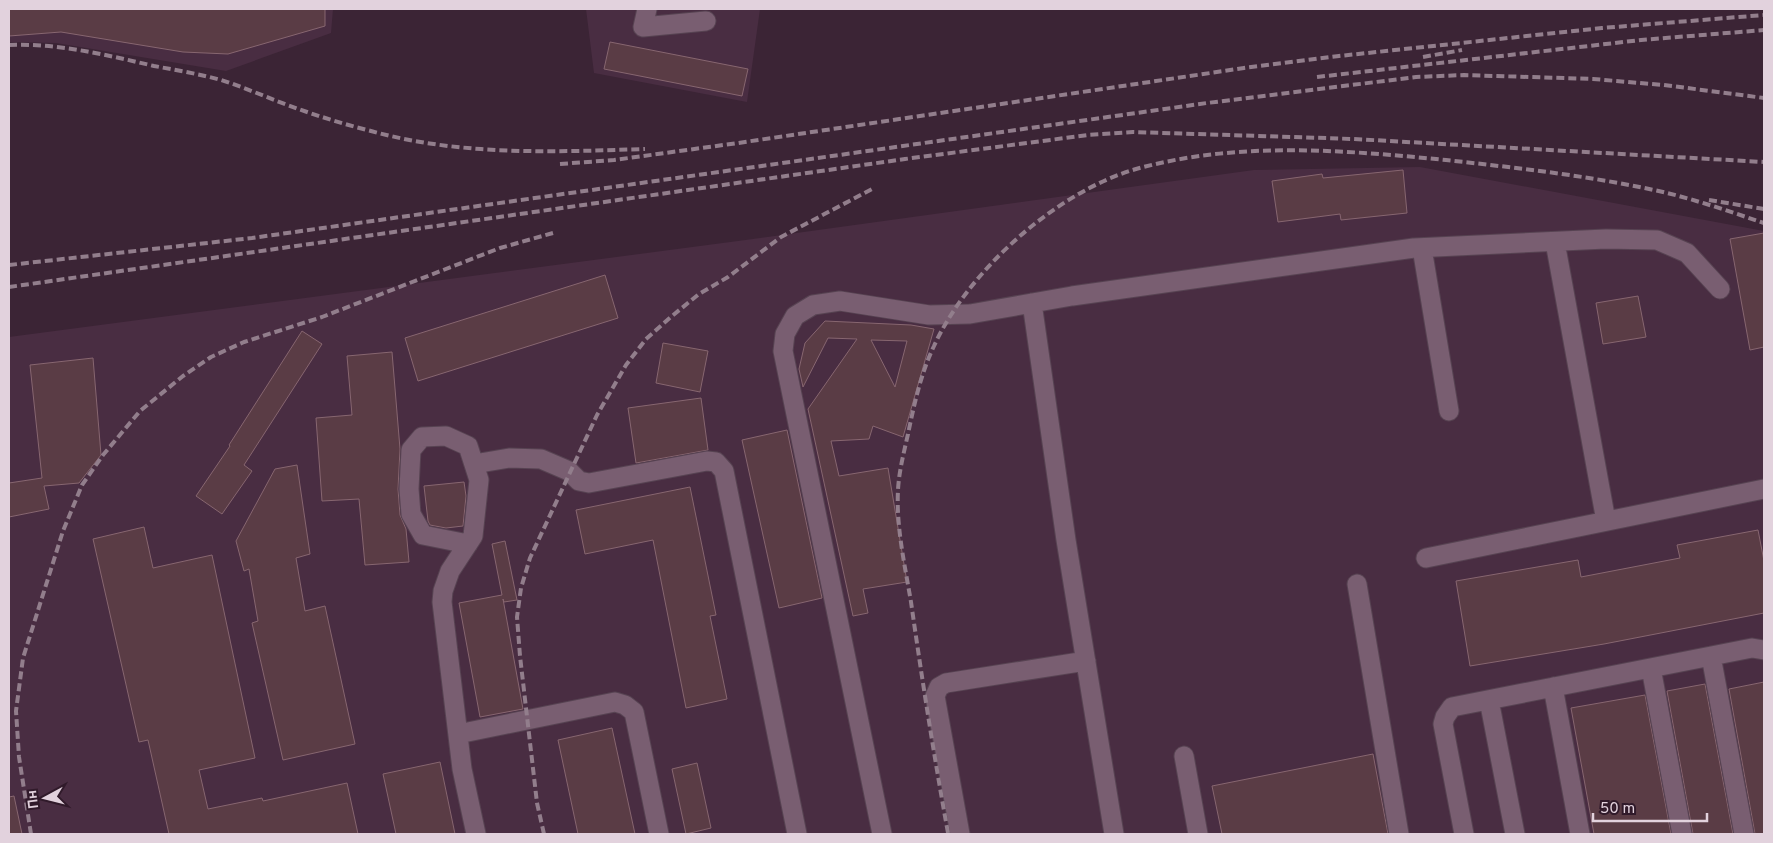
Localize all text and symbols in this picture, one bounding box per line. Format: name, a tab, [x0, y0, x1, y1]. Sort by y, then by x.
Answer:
north arrow	[20, 773, 70, 823]
text: Пн	[24, 789, 43, 810]
scale bar	[1593, 790, 1707, 822]
text: 50 m	[1600, 800, 1635, 819]

